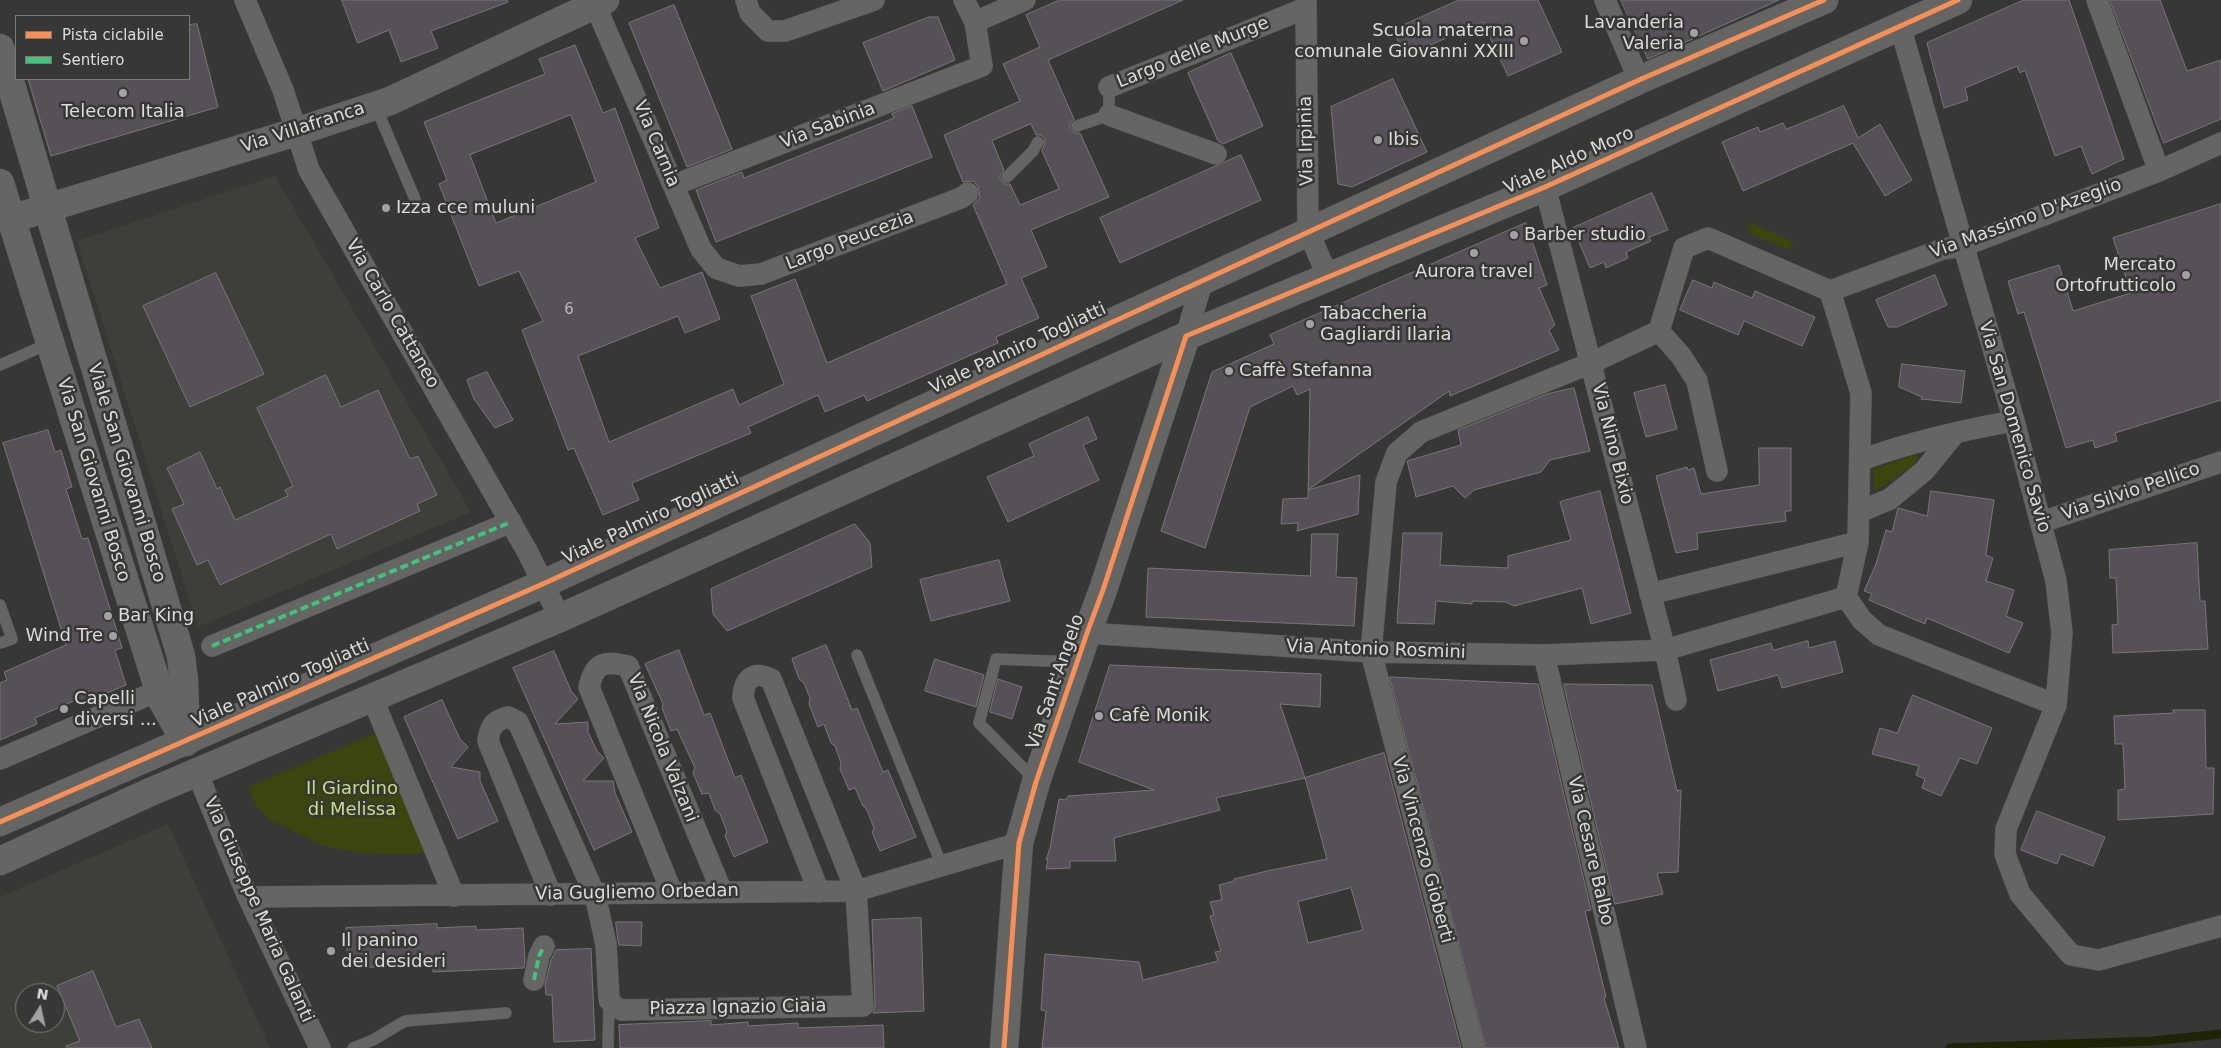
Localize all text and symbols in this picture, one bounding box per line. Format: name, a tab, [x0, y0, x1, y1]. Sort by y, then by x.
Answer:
place label: Lavanderia Valeria	[1584, 12, 1684, 54]
street label: Largo delle Murge	[1114, 13, 1272, 93]
legend	[15, 15, 190, 80]
place label: Scuola materna comunale Giovanni XXIII	[1294, 20, 1514, 62]
text: Pista ciclabile	[62, 26, 164, 44]
marker: Lavanderia Valeria	[1688, 27, 1700, 39]
marker: Scuola materna comunale Giovanni XXIII	[1518, 35, 1530, 47]
text: Sentiero	[62, 51, 125, 69]
marker: Telecom Italia	[117, 87, 129, 99]
street label: Via Irpinia	[1295, 96, 1319, 186]
street label: Via Villafranca	[238, 98, 368, 158]
street label: Via Carnia	[628, 98, 684, 190]
street label: Via Sabinia	[777, 98, 879, 154]
place label: Telecom Italia	[61, 101, 185, 123]
street label: Viale Aldo Moro	[1501, 123, 1637, 199]
place label: Ibis	[1388, 129, 1419, 151]
marker: Ibis	[1372, 134, 1384, 146]
street label: Via Massimo D'Azeglio	[1927, 174, 2125, 264]
place label: Izza cce muluni	[396, 197, 535, 219]
marker: Izza cce muluni	[380, 202, 392, 214]
street label: Largo Peucezia	[783, 207, 917, 275]
place label: Barber studio	[1524, 224, 1646, 246]
marker: Barber studio	[1508, 229, 1520, 241]
street label: Via Carlo Cattaneo	[340, 236, 444, 392]
marker: Aurora travel	[1468, 247, 1480, 259]
place label: Mercato Ortofrutticolo	[2055, 254, 2176, 296]
place label: Aurora travel	[1415, 261, 1533, 283]
marker: Mercato Ortofrutticolo	[2180, 269, 2192, 281]
street label: Viale Palmiro Togliatti	[926, 299, 1110, 399]
house number: 6	[564, 301, 574, 319]
place label: Tabaccheria Gagliardi Ilaria	[1320, 303, 1451, 346]
marker: Tabaccheria Gagliardi Ilaria	[1304, 318, 1316, 330]
street label: Via San Domenico Savio	[1973, 319, 2055, 535]
place label: Caffè Stefanna	[1239, 360, 1373, 382]
street label: Viale San Giovanni Bosco	[82, 361, 170, 585]
marker: Caffè Stefanna	[1223, 365, 1235, 377]
street label: Via San Giovanni Bosco	[52, 375, 134, 585]
street label: Via Nino Bixio	[1586, 381, 1638, 507]
street label: Via Silvio Pellico	[2059, 458, 2203, 526]
street label: Viale Palmiro Togliatti	[559, 469, 743, 569]
place label: Bar King	[118, 605, 194, 627]
marker: Bar King	[102, 610, 114, 622]
street label: Via Sant'Angelo	[1023, 611, 1089, 753]
place label: Wind Tre	[26, 625, 103, 647]
marker: Wind Tre	[107, 630, 119, 642]
street label: Viale Palmiro Togliatti	[189, 635, 373, 733]
street label: Via Antonio Rosmini	[1286, 636, 1466, 664]
street label: Via Nicola Valzani	[622, 670, 702, 826]
place label: Capelli diversi ...	[74, 688, 157, 731]
marker: Capelli diversi ...	[58, 703, 70, 715]
place label: Cafè Monik	[1109, 705, 1209, 727]
marker: Cafè Monik	[1093, 710, 1105, 722]
street label: Via Vincenzo Gioberti	[1387, 754, 1457, 946]
street label: Via Cesare Balbo	[1562, 774, 1618, 928]
park label: Il Giardino di Melissa	[306, 778, 398, 821]
street label: Via Giuseppe Maria Galanti	[198, 794, 318, 1026]
street label: Via Gugliemo Orbedan	[535, 880, 739, 906]
place label: Il panino dei desideri	[341, 930, 446, 972]
marker: Il panino dei desideri	[325, 945, 337, 957]
north arrow	[15, 983, 65, 1033]
text: N	[35, 985, 50, 1003]
street label: Piazza Ignazio Ciaia	[649, 996, 827, 1020]

